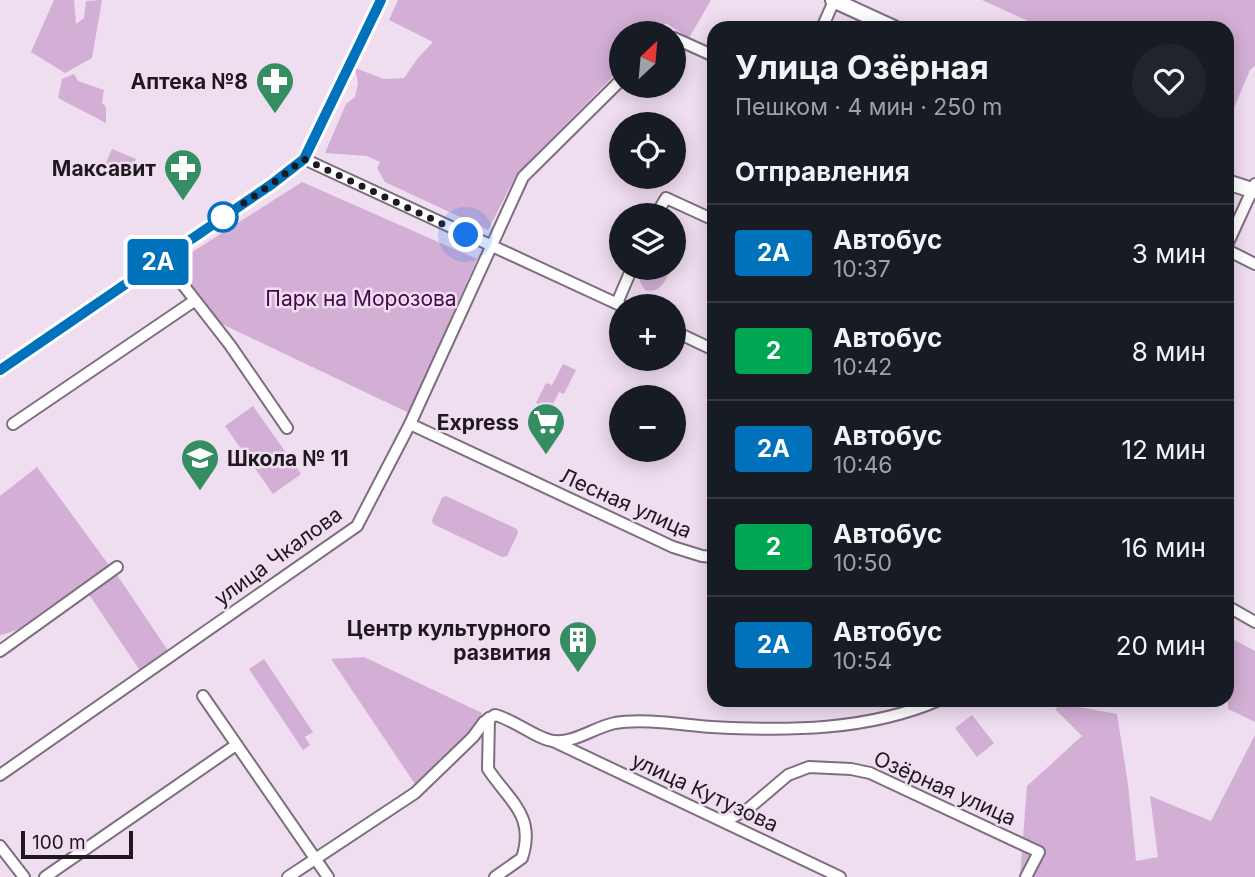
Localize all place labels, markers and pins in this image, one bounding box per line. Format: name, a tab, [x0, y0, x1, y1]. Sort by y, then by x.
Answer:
pharmacy icon: Аптека №8	[254, 60, 296, 115]
place label: Аптека №8	[131, 69, 248, 94]
pharmacy icon: Максавит	[162, 147, 204, 202]
place label: Максавит	[52, 156, 156, 181]
unlabelled marker	[208, 202, 238, 232]
supermarket icon: Express	[525, 401, 567, 456]
place label: Express	[437, 410, 519, 435]
school or university icon: Школа № 11	[179, 437, 221, 492]
place label: Школа № 11	[227, 446, 349, 471]
place label: Центр культурного развития	[347, 616, 551, 665]
building icon: Центр культурного развития	[557, 619, 599, 674]

